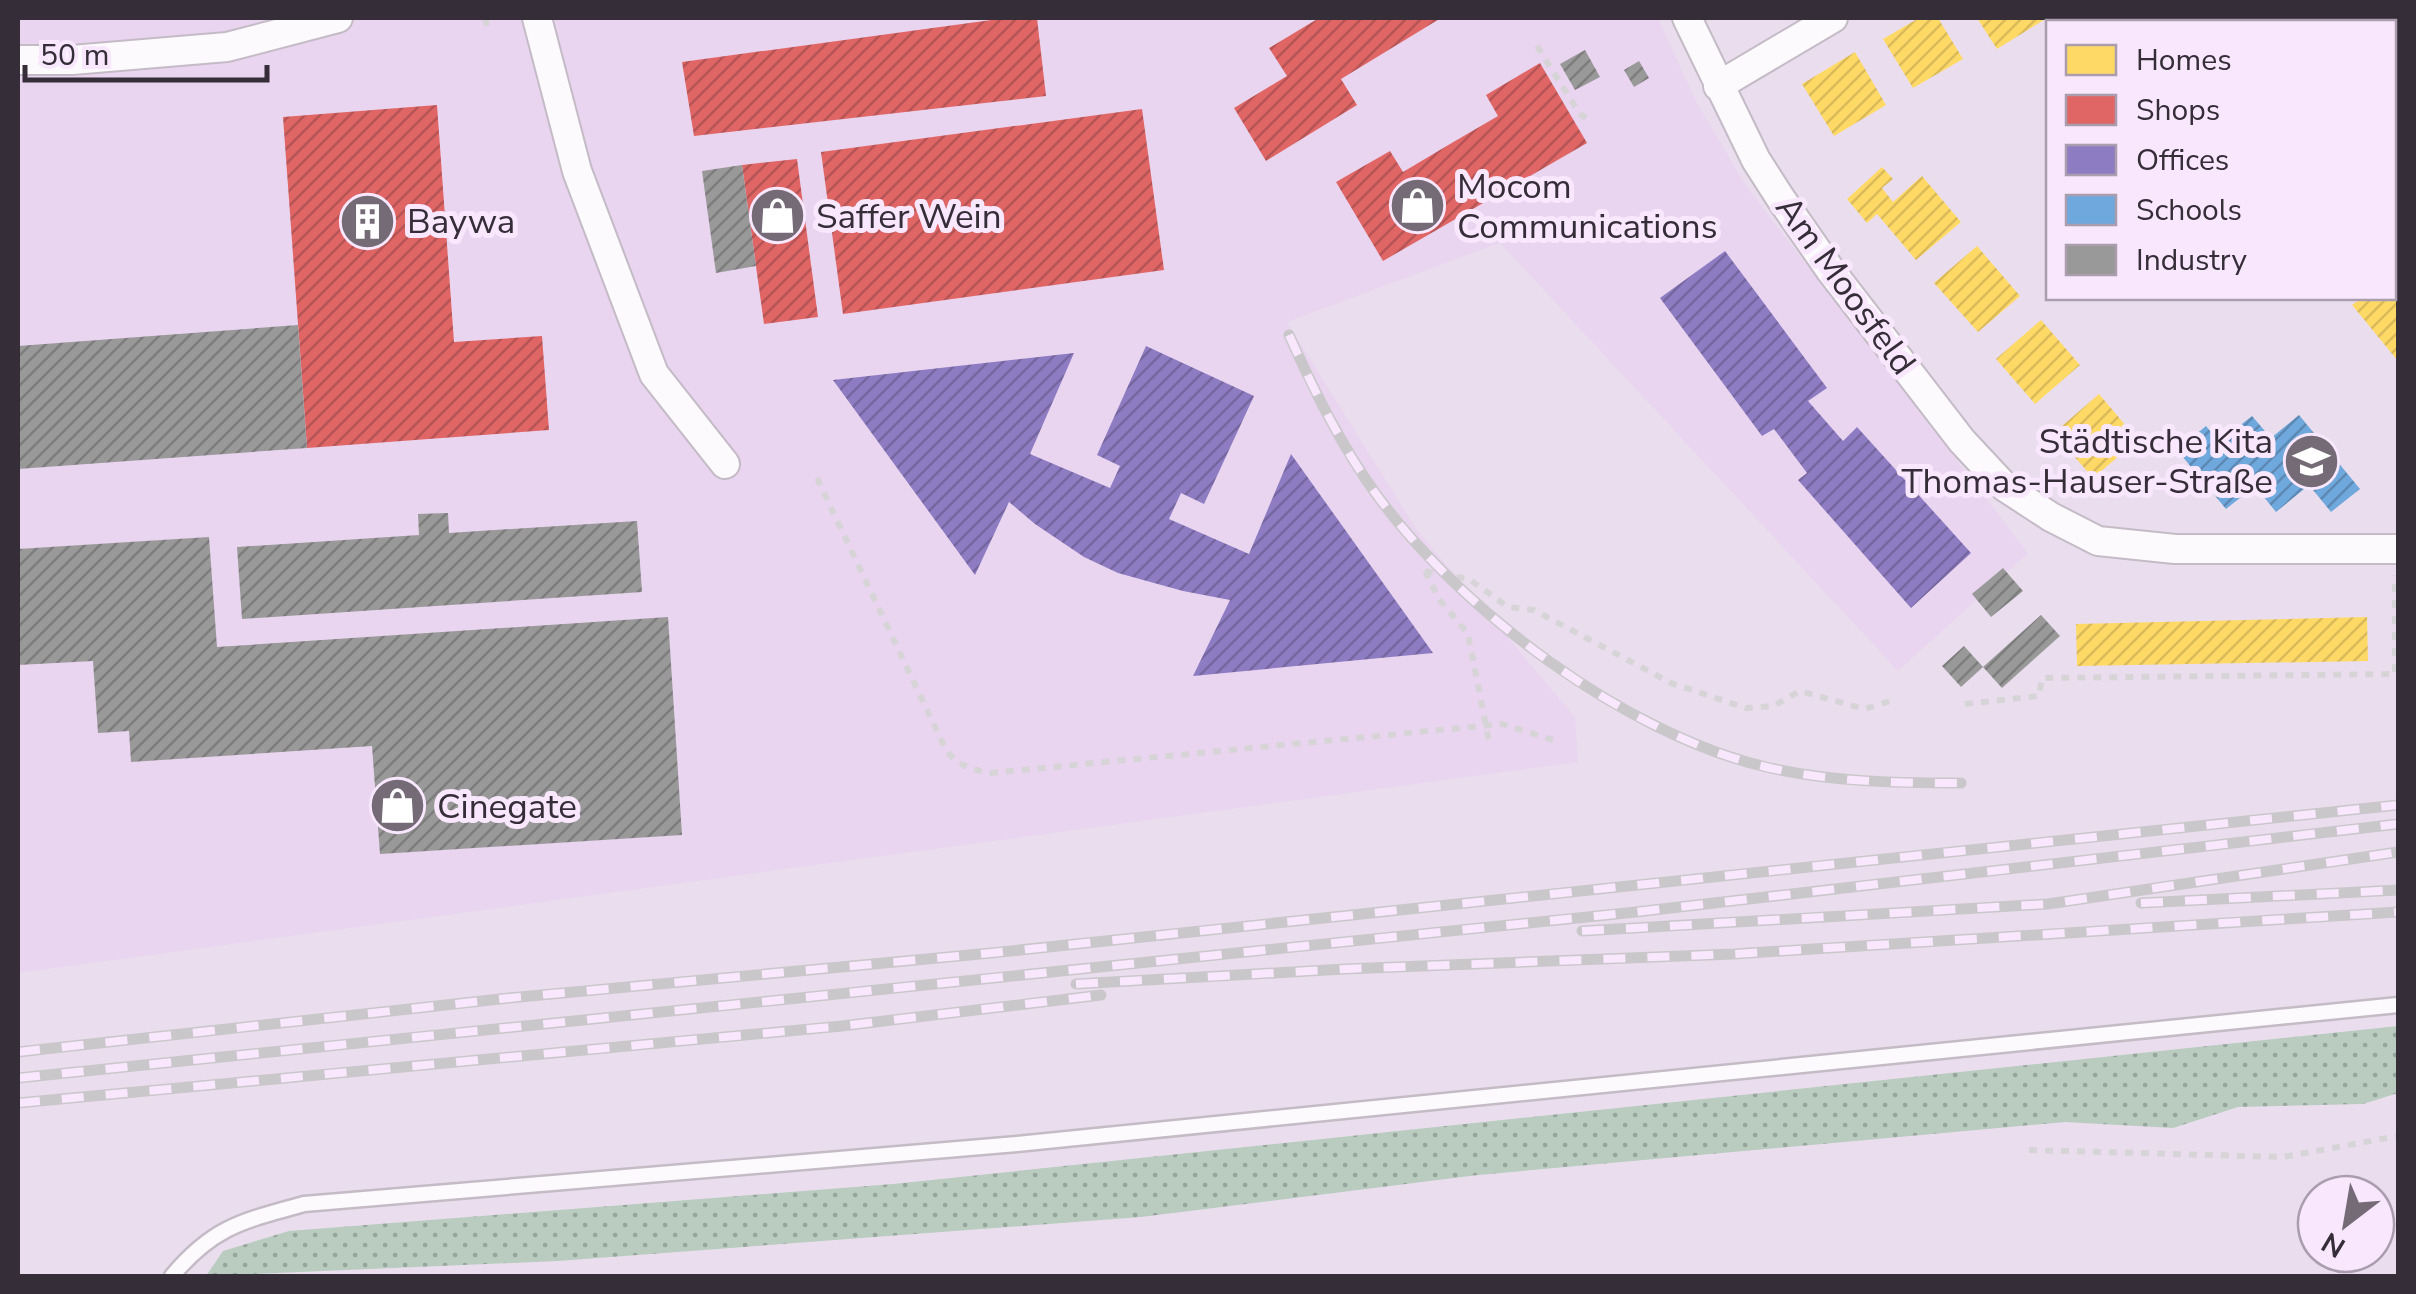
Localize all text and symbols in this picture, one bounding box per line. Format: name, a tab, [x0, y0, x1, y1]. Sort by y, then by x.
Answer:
scale bar	[25, 20, 268, 82]
legend	[2046, 20, 2396, 300]
text: 50 m	[40, 35, 109, 76]
text: Homes	[2136, 40, 2232, 81]
text: Shops	[2136, 90, 2220, 131]
text: Offices	[2136, 140, 2229, 181]
place label: Mocom Communications	[1457, 163, 1718, 250]
shop icon: Mocom Communications	[1388, 176, 1448, 236]
shop icon: Saffer Wein	[747, 186, 807, 246]
street label: Am Moosfeld	[1765, 186, 1926, 384]
text: Schools	[2136, 190, 2242, 231]
building icon: Baywa	[338, 191, 398, 251]
place label: Saffer Wein	[816, 193, 1002, 240]
place label: Baywa	[407, 198, 515, 245]
text: Industry	[2136, 240, 2247, 281]
place label: Städtische Kita Thomas-Hauser-Straße	[1901, 418, 2273, 505]
school or university icon: Städtische Kita Thomas-Hauser-Straße	[2282, 431, 2342, 491]
shop icon: Cinegate	[368, 776, 428, 836]
place label: Cinegate	[437, 783, 577, 830]
north arrow	[2296, 1174, 2396, 1274]
text: N	[2315, 1223, 2352, 1266]

